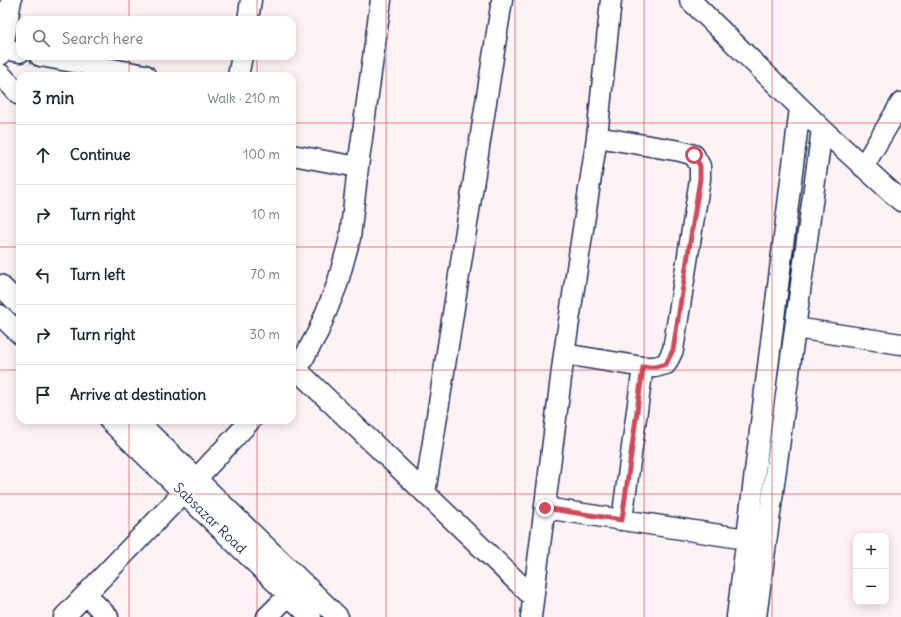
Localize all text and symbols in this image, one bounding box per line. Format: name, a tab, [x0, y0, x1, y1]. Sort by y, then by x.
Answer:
search box	[16, 16, 296, 60]
icon: search	[30, 27, 52, 49]
text: Search here	[62, 29, 143, 48]
text: 3 min	[32, 87, 74, 109]
text: Walk · 210 m	[207, 90, 280, 107]
icon: ahead	[32, 144, 54, 166]
text: Continue	[70, 145, 131, 164]
text: 100 m	[243, 146, 280, 163]
route start	[685, 146, 703, 164]
icon: right	[32, 204, 54, 226]
text: Turn right	[70, 205, 135, 224]
text: 10 m	[252, 206, 280, 223]
icon: left	[32, 264, 54, 286]
text: Turn left	[70, 265, 125, 284]
text: 70 m	[251, 266, 280, 283]
icon: right	[32, 324, 54, 346]
text: Turn right	[70, 325, 135, 344]
text: 30 m	[250, 326, 280, 343]
icon: arrive	[32, 384, 54, 406]
text: Arrive at destination	[70, 385, 206, 404]
street label: Sabsazar Road	[170, 479, 250, 557]
route end	[536, 499, 554, 517]
map controls	[853, 533, 889, 605]
button: +	[853, 533, 889, 569]
button: −	[853, 569, 889, 605]

